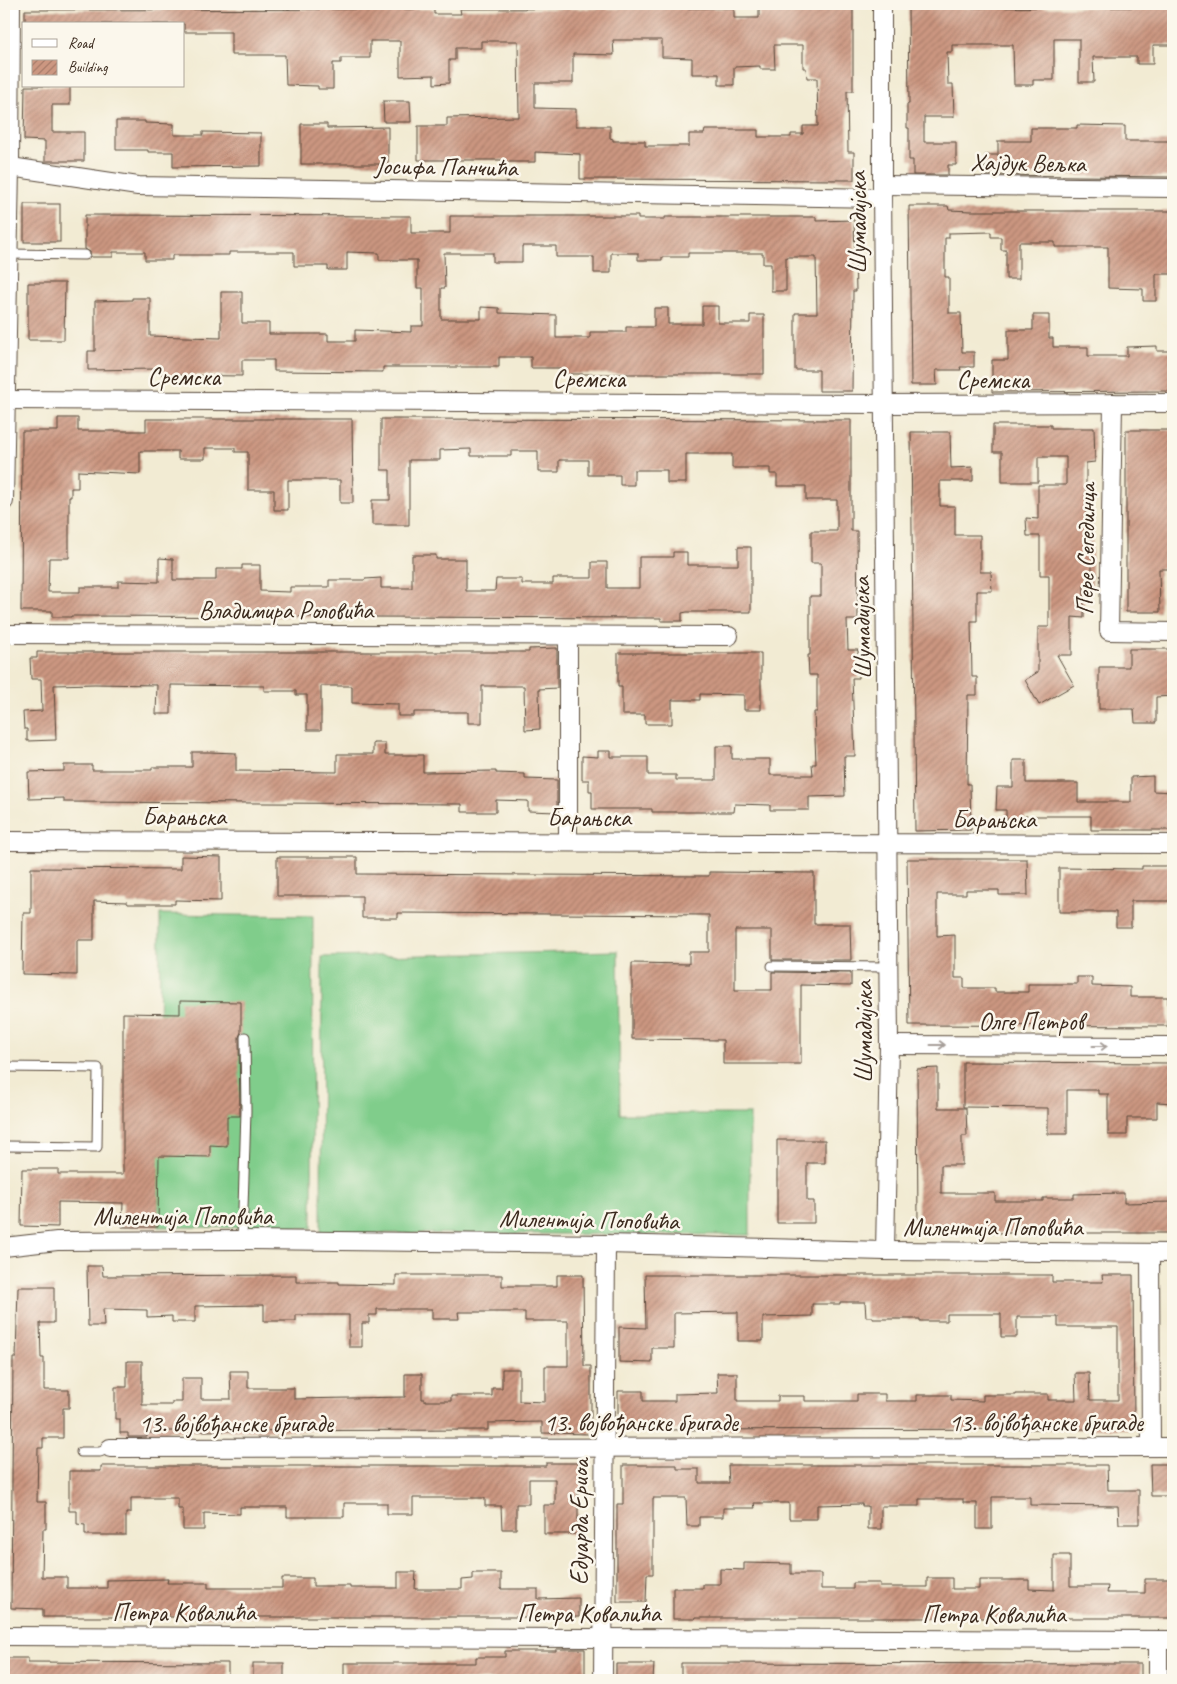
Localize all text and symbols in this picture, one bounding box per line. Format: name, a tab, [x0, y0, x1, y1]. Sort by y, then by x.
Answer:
legend	[22, 22, 185, 88]
text: Road	[68, 34, 95, 53]
text: Building	[68, 58, 108, 77]
street label: Хајдук Вељка	[970, 146, 1088, 180]
street label: Јосифа Панчића	[373, 150, 520, 184]
street label: Шумадијска	[842, 170, 874, 274]
street label: Сремска	[148, 361, 222, 393]
street label: Сремска	[553, 363, 627, 395]
street label: Сремска	[957, 364, 1031, 396]
street label: Пере Сегединца	[1069, 480, 1103, 615]
street label: Шумадијска	[845, 574, 879, 680]
street label: Владимира Роловића	[199, 595, 375, 627]
street label: Барањска	[142, 801, 228, 833]
street label: Барањска	[547, 802, 633, 834]
street label: Барањска	[952, 804, 1038, 836]
street label: Шумадијска	[848, 979, 880, 1083]
street label: Олге Петров	[978, 1006, 1088, 1038]
one-way arrow	[929, 1040, 945, 1050]
one-way arrow	[1092, 1041, 1108, 1051]
street label: Милентија Поповића	[93, 1201, 275, 1233]
street label: Милентија Поповића	[499, 1202, 681, 1238]
street label: Милентија Поповића	[903, 1212, 1085, 1244]
street label: 13. војвођанске бригаде	[544, 1407, 740, 1439]
street label: 13. војвођанске бригаде	[949, 1407, 1145, 1439]
street label: 13. војвођанске бригаде	[139, 1408, 335, 1440]
street label: Едуарда Ериоа	[564, 1456, 596, 1585]
street label: Петра Ковалића	[112, 1597, 258, 1629]
street label: Петра Ковалића	[517, 1598, 663, 1630]
street label: Петра Ковалића	[922, 1599, 1068, 1631]

